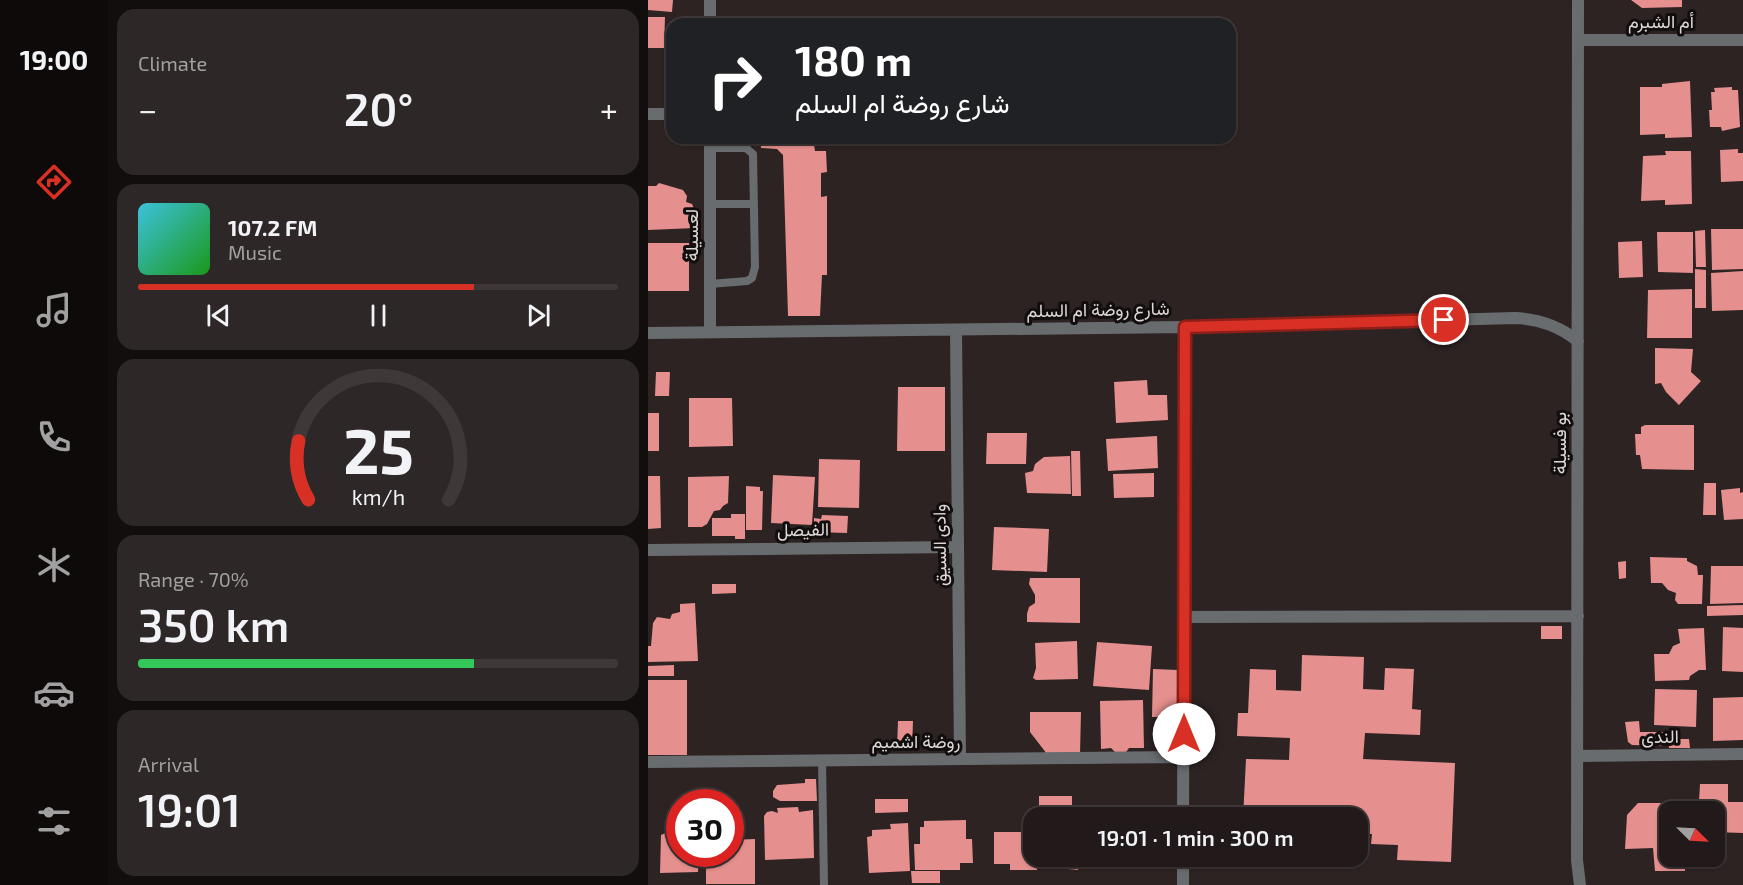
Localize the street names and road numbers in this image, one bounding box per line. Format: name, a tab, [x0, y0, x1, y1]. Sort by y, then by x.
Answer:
street label: أم الشبرم	[1628, 10, 1694, 34]
street label: لعسيلة	[680, 209, 702, 261]
street label: شارع روضة ام السلم	[1026, 297, 1170, 323]
street label: بو فسيلة	[1548, 412, 1571, 474]
street label: وادى السيق	[927, 504, 952, 586]
street label: الفيصل	[777, 518, 829, 541]
street label: الندى	[1641, 725, 1679, 748]
street label: روضة اشميم	[872, 730, 960, 754]

